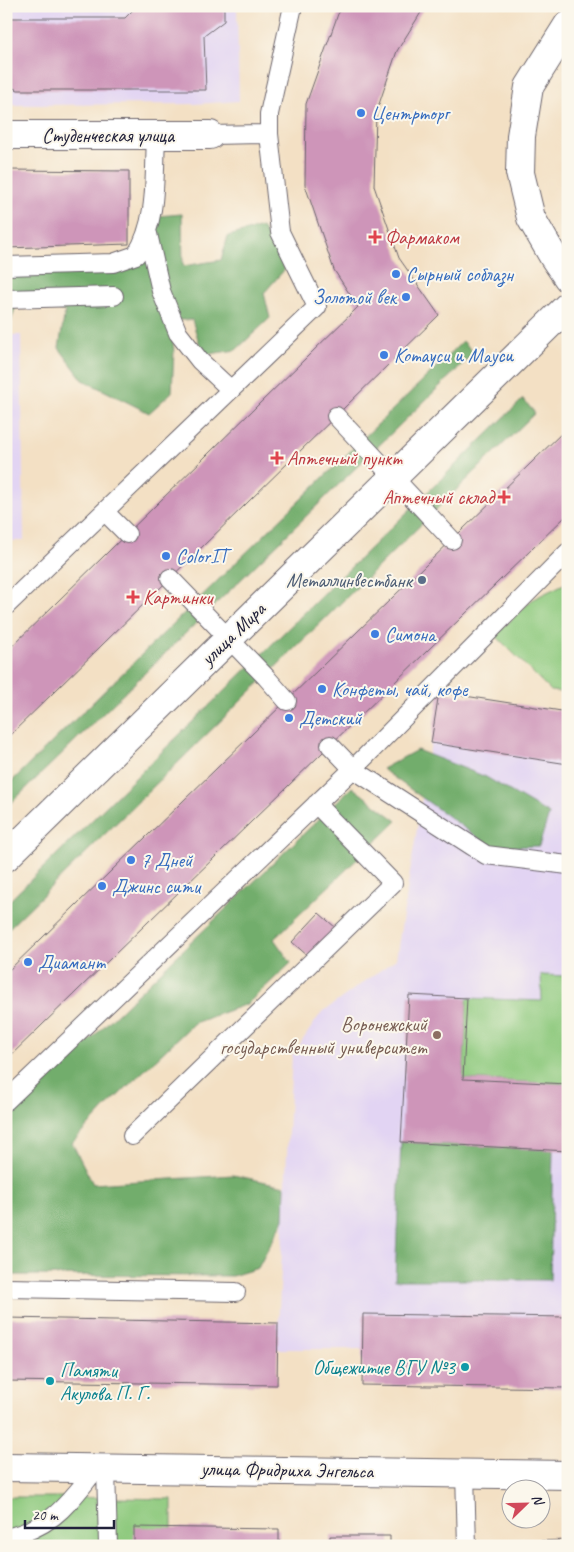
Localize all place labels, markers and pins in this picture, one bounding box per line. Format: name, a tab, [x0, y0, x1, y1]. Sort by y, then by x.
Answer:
place label: Центрторг	[371, 101, 451, 126]
marker: Центрторг	[355, 107, 367, 119]
place label: Фармаком	[385, 225, 460, 250]
marker: Фармаком	[369, 231, 381, 243]
place label: Сырный соблазн	[406, 262, 515, 288]
marker: Сырный соблазн	[390, 268, 402, 280]
place label: Золотой век	[312, 285, 398, 310]
marker: Золотой век	[400, 291, 412, 303]
place label: Котауси и Мауси	[394, 343, 514, 368]
marker: Котауси и Мауси	[378, 349, 390, 361]
place label: Аптечный пункт	[287, 446, 403, 471]
marker: Аптечный пункт	[271, 452, 283, 464]
place label: Аптечный склад	[383, 485, 496, 510]
marker: Аптечный склад	[498, 491, 510, 503]
place label: ColorIT	[176, 544, 232, 569]
marker: ColorIT	[160, 550, 172, 562]
place label: Металлинвестбанк	[286, 568, 414, 593]
marker: Металлинвестбанк	[416, 574, 428, 586]
place label: Картинки	[143, 585, 214, 610]
marker: Картинки	[127, 591, 139, 603]
place label: Симона	[385, 622, 437, 647]
marker: Симона	[369, 628, 381, 640]
place label: Конфеты, чай, кофе	[332, 677, 469, 702]
marker: Конфеты, чай, кофе	[316, 683, 328, 695]
place label: Детский	[299, 706, 363, 731]
marker: Детский	[283, 712, 295, 724]
place label: 7 Дней	[141, 848, 194, 873]
marker: 7 Дней	[125, 854, 137, 866]
place label: Джинс сити	[112, 874, 202, 899]
marker: Джинс сити	[96, 880, 108, 892]
place label: Диамант	[38, 950, 106, 975]
marker: Диамант	[22, 956, 34, 968]
place label: Воронежский государственный университет	[220, 1012, 429, 1060]
marker: Воронежский государственный университет	[431, 1029, 443, 1041]
place label: Общежитие ВГУ №3	[313, 1355, 457, 1380]
place label: Памяти Акулова П. Г.	[60, 1358, 150, 1406]
marker: Общежитие ВГУ №3	[459, 1361, 471, 1373]
marker: Памяти Акулова П. Г.	[44, 1375, 56, 1387]

